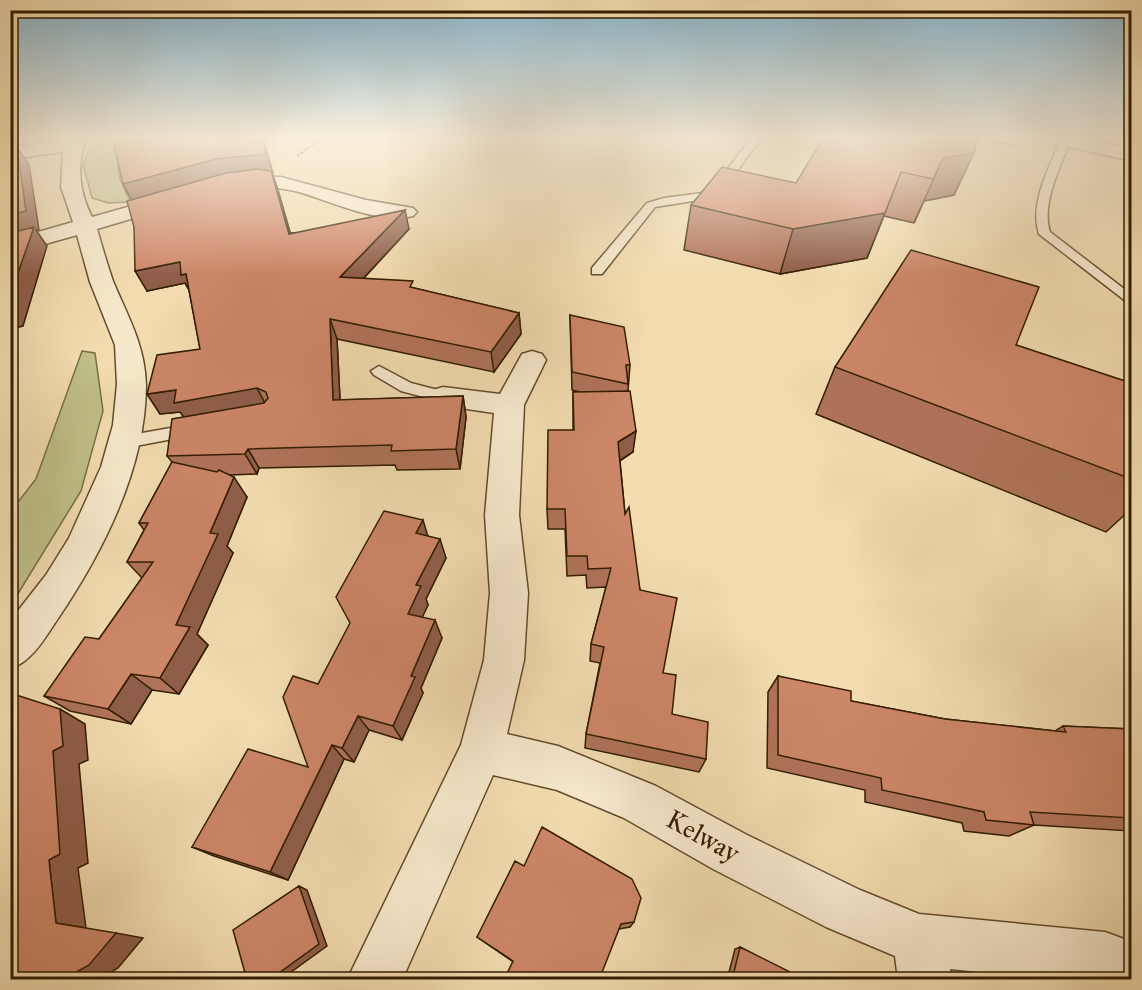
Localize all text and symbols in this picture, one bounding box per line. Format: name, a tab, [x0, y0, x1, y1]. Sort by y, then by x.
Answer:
street label: Kelway	[661, 802, 747, 870]

